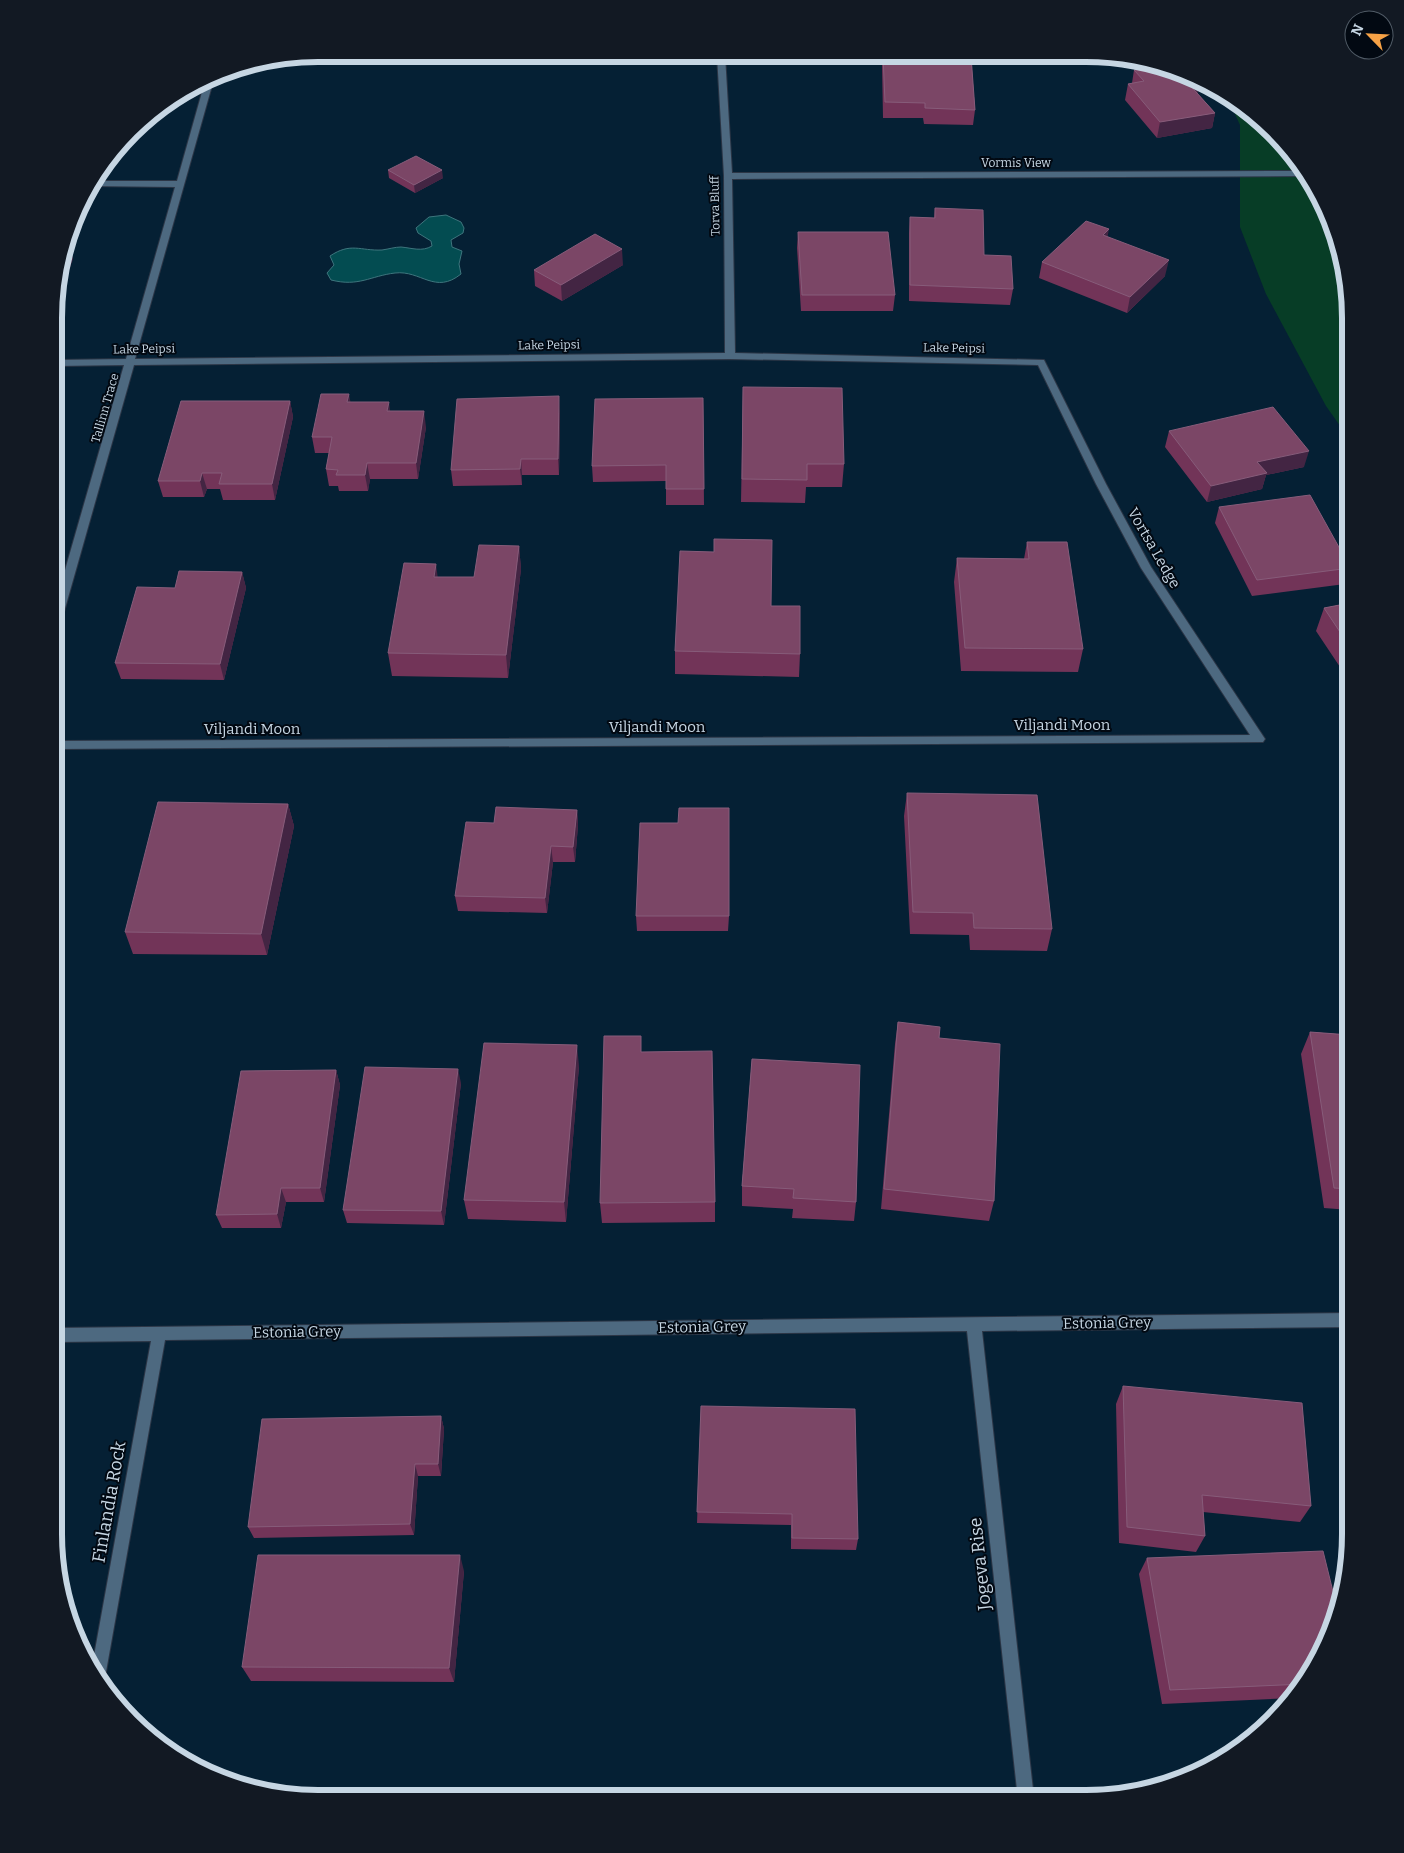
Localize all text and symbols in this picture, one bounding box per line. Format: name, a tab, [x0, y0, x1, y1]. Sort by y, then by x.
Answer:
north arrow	[1344, 10, 1394, 60]
text: N	[1348, 21, 1368, 38]
street label: Vormis View	[981, 156, 1051, 170]
street label: Torva Bluff	[707, 175, 723, 236]
street label: Lake Peipsi	[518, 337, 581, 353]
street label: Lake Peipsi	[923, 340, 986, 356]
street label: Lake Peipsi	[113, 341, 176, 357]
street label: Tallinn Trace	[88, 372, 122, 444]
street label: Vortsa Ledge	[1124, 505, 1184, 591]
street label: Viljandi Moon	[1014, 716, 1111, 734]
street label: Viljandi Moon	[609, 718, 706, 736]
street label: Viljandi Moon	[204, 720, 301, 738]
street label: Estonia Grey	[1063, 1313, 1151, 1333]
street label: Estonia Grey	[658, 1317, 746, 1337]
street label: Estonia Grey	[253, 1322, 341, 1342]
street label: Finlandia Rock	[87, 1439, 131, 1564]
street label: Jogeva Rise	[964, 1516, 996, 1613]

